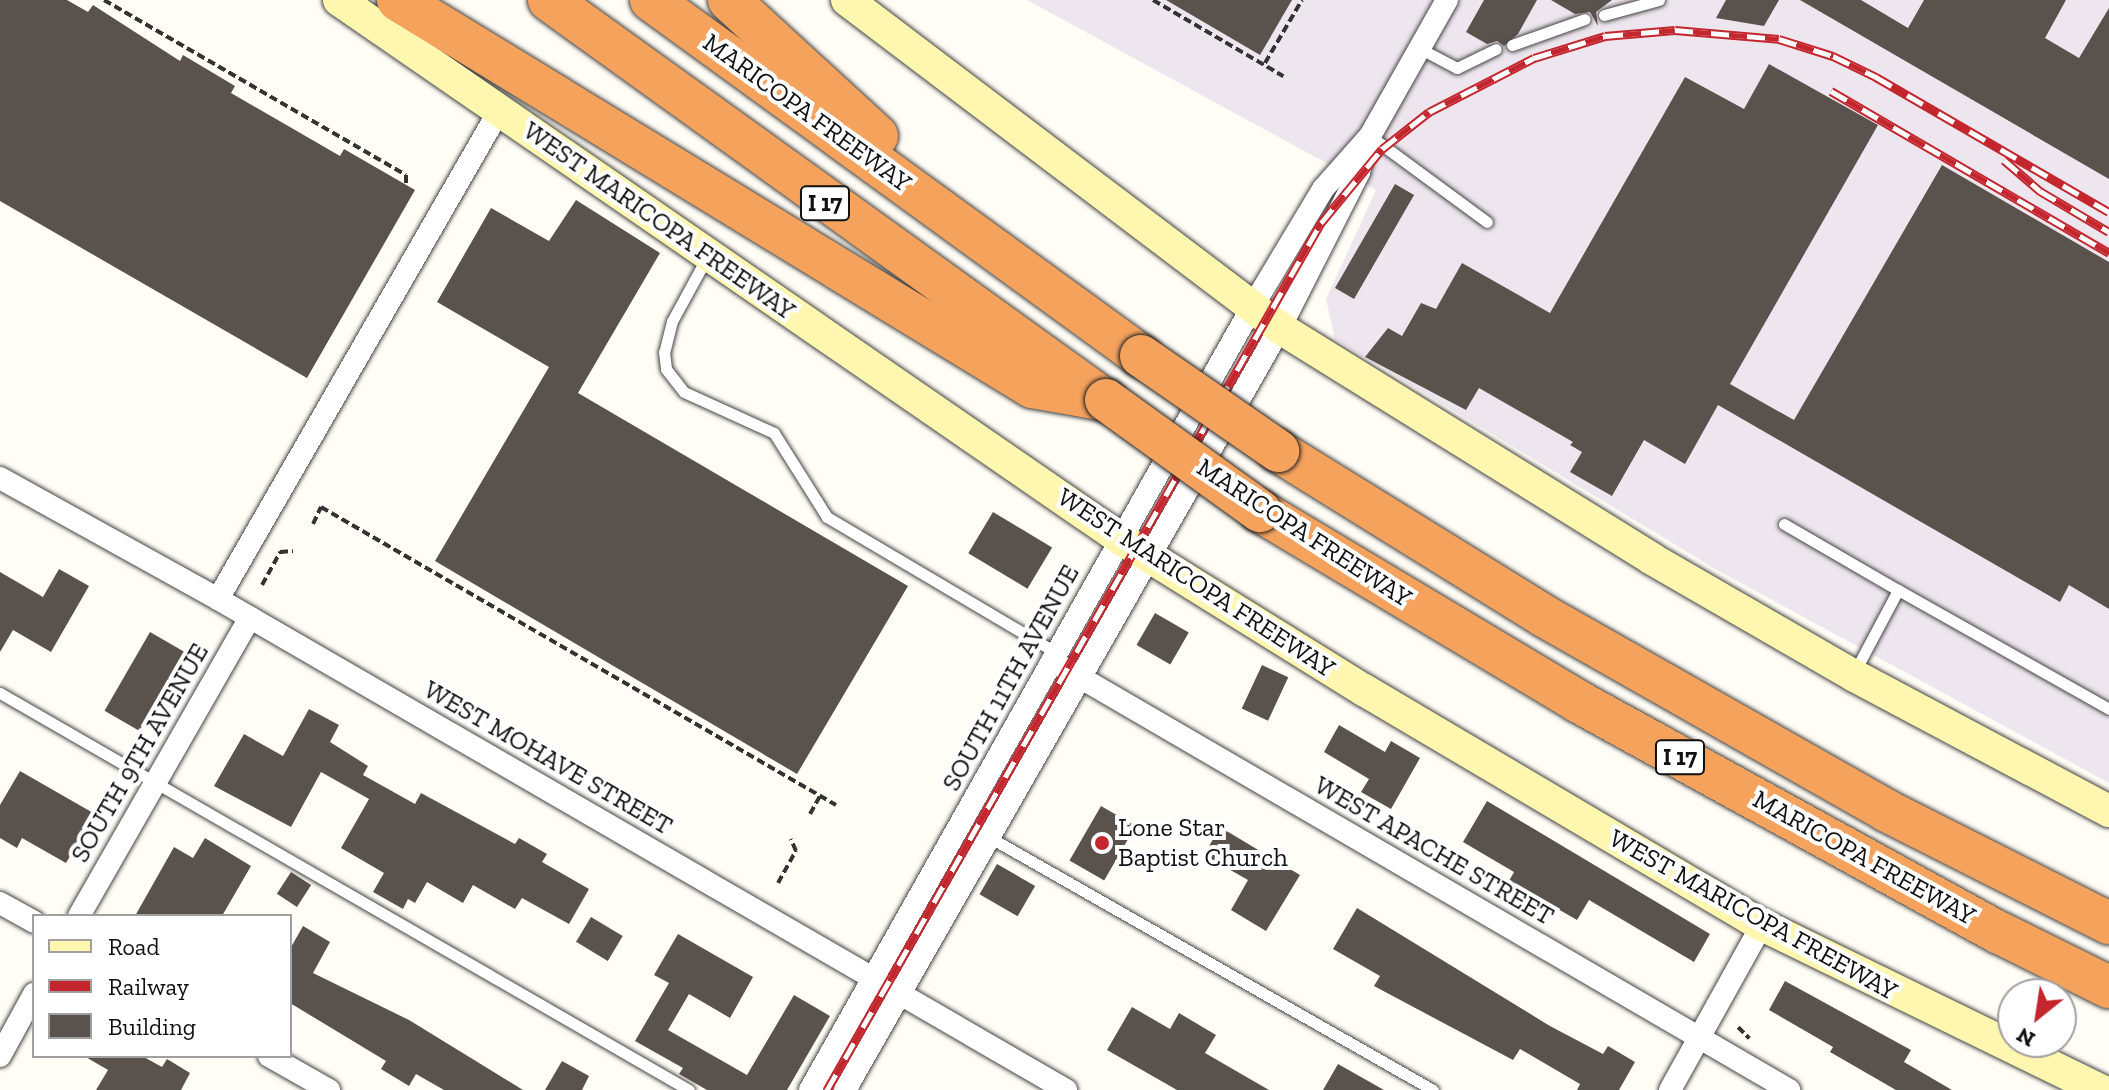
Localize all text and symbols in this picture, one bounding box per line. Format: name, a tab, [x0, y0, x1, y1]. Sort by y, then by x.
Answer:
street label: MARICOPA FREEWAY	[697, 27, 917, 199]
street label: WEST MARICOPA FREEWAY	[517, 115, 801, 327]
road number: I 17	[799, 183, 851, 223]
street label: MARICOPA FREEWAY	[1191, 452, 1417, 614]
street label: WEST MARICOPA FREEWAY	[1051, 481, 1341, 685]
street label: SOUTH 11TH AVENUE	[936, 559, 1086, 797]
street label: SOUTH 9TH AVENUE	[64, 638, 216, 868]
street label: WEST MOHAVE STREET	[418, 674, 678, 842]
road number: I 17	[1654, 737, 1706, 777]
street label: WEST APACHE STREET	[1308, 769, 1560, 933]
street label: MARICOPA FREEWAY	[1747, 784, 1981, 932]
place label: Lone Star Baptist Church	[1118, 812, 1288, 874]
street label: WEST MARICOPA FREEWAY	[1603, 822, 1903, 1008]
marker: Lone Star Baptist Church	[1093, 834, 1111, 852]
legend	[32, 914, 292, 1058]
text: Road	[108, 932, 160, 961]
text: Railway	[108, 972, 189, 1001]
north arrow	[1997, 978, 2077, 1058]
text: Building	[108, 1012, 196, 1041]
text: N	[2012, 1022, 2040, 1053]

